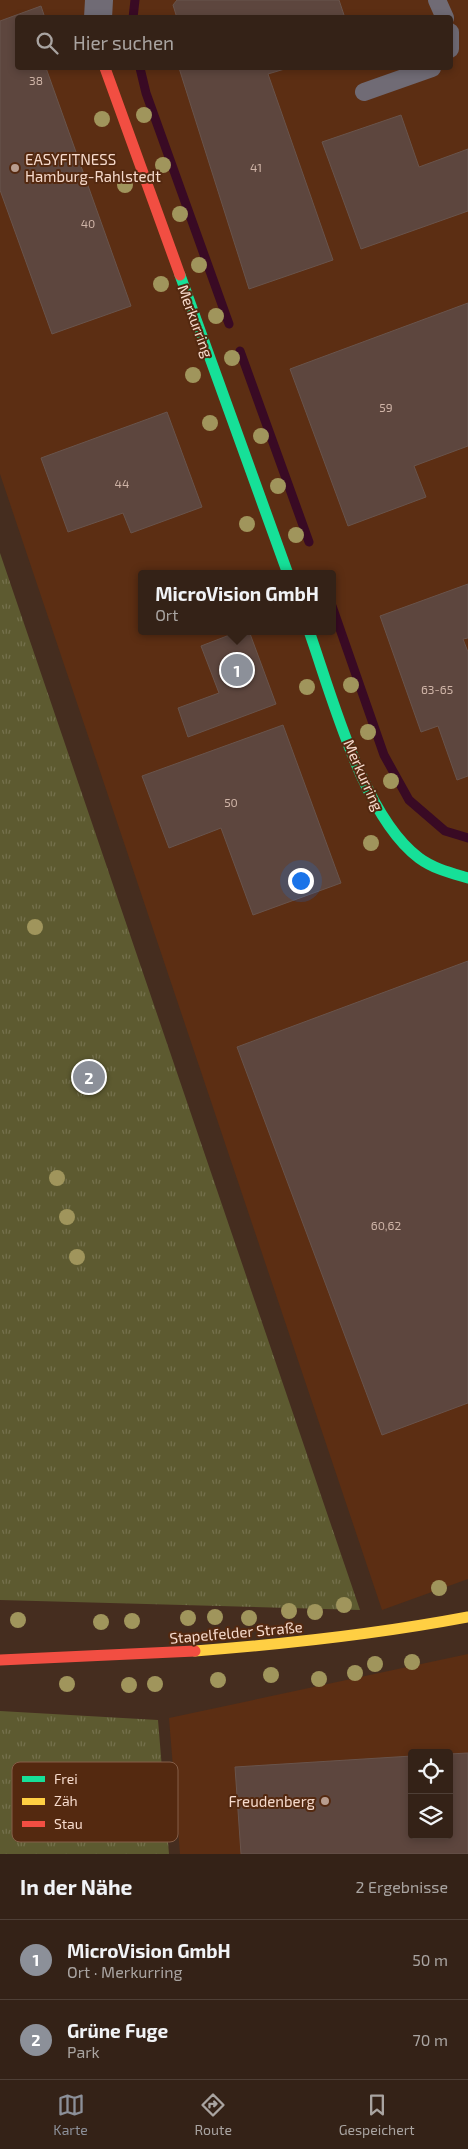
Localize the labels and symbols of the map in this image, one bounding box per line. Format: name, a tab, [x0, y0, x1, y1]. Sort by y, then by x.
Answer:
house number: 38	[29, 73, 43, 87]
place label: EASYFITNESS Hamburg-Rahlstedt	[25, 150, 161, 185]
house number: 41	[250, 160, 262, 174]
marker: EASYFITNESS Hamburg-Rahlstedt	[9, 162, 21, 174]
house number: 40	[81, 216, 95, 230]
street label: Merkurring	[175, 282, 218, 360]
house number: 59	[379, 400, 393, 414]
house number: 44	[115, 476, 129, 490]
pin: 1	[221, 651, 253, 689]
house number: 63-65	[421, 682, 453, 696]
street label: Merkurring	[340, 737, 388, 814]
house number: 50	[224, 795, 238, 809]
your location	[288, 868, 314, 894]
pin: 2	[73, 1058, 105, 1096]
house number: 60,62	[371, 1218, 401, 1232]
street label: Stapelfelder Straße	[169, 1617, 303, 1647]
legend	[12, 1762, 178, 1842]
text: Frei	[54, 1770, 78, 1787]
text: Zäh	[54, 1792, 78, 1809]
place label: Freudenberg	[228, 1792, 316, 1810]
marker: Freudenberg	[319, 1795, 331, 1807]
text: Stau	[54, 1815, 83, 1832]

